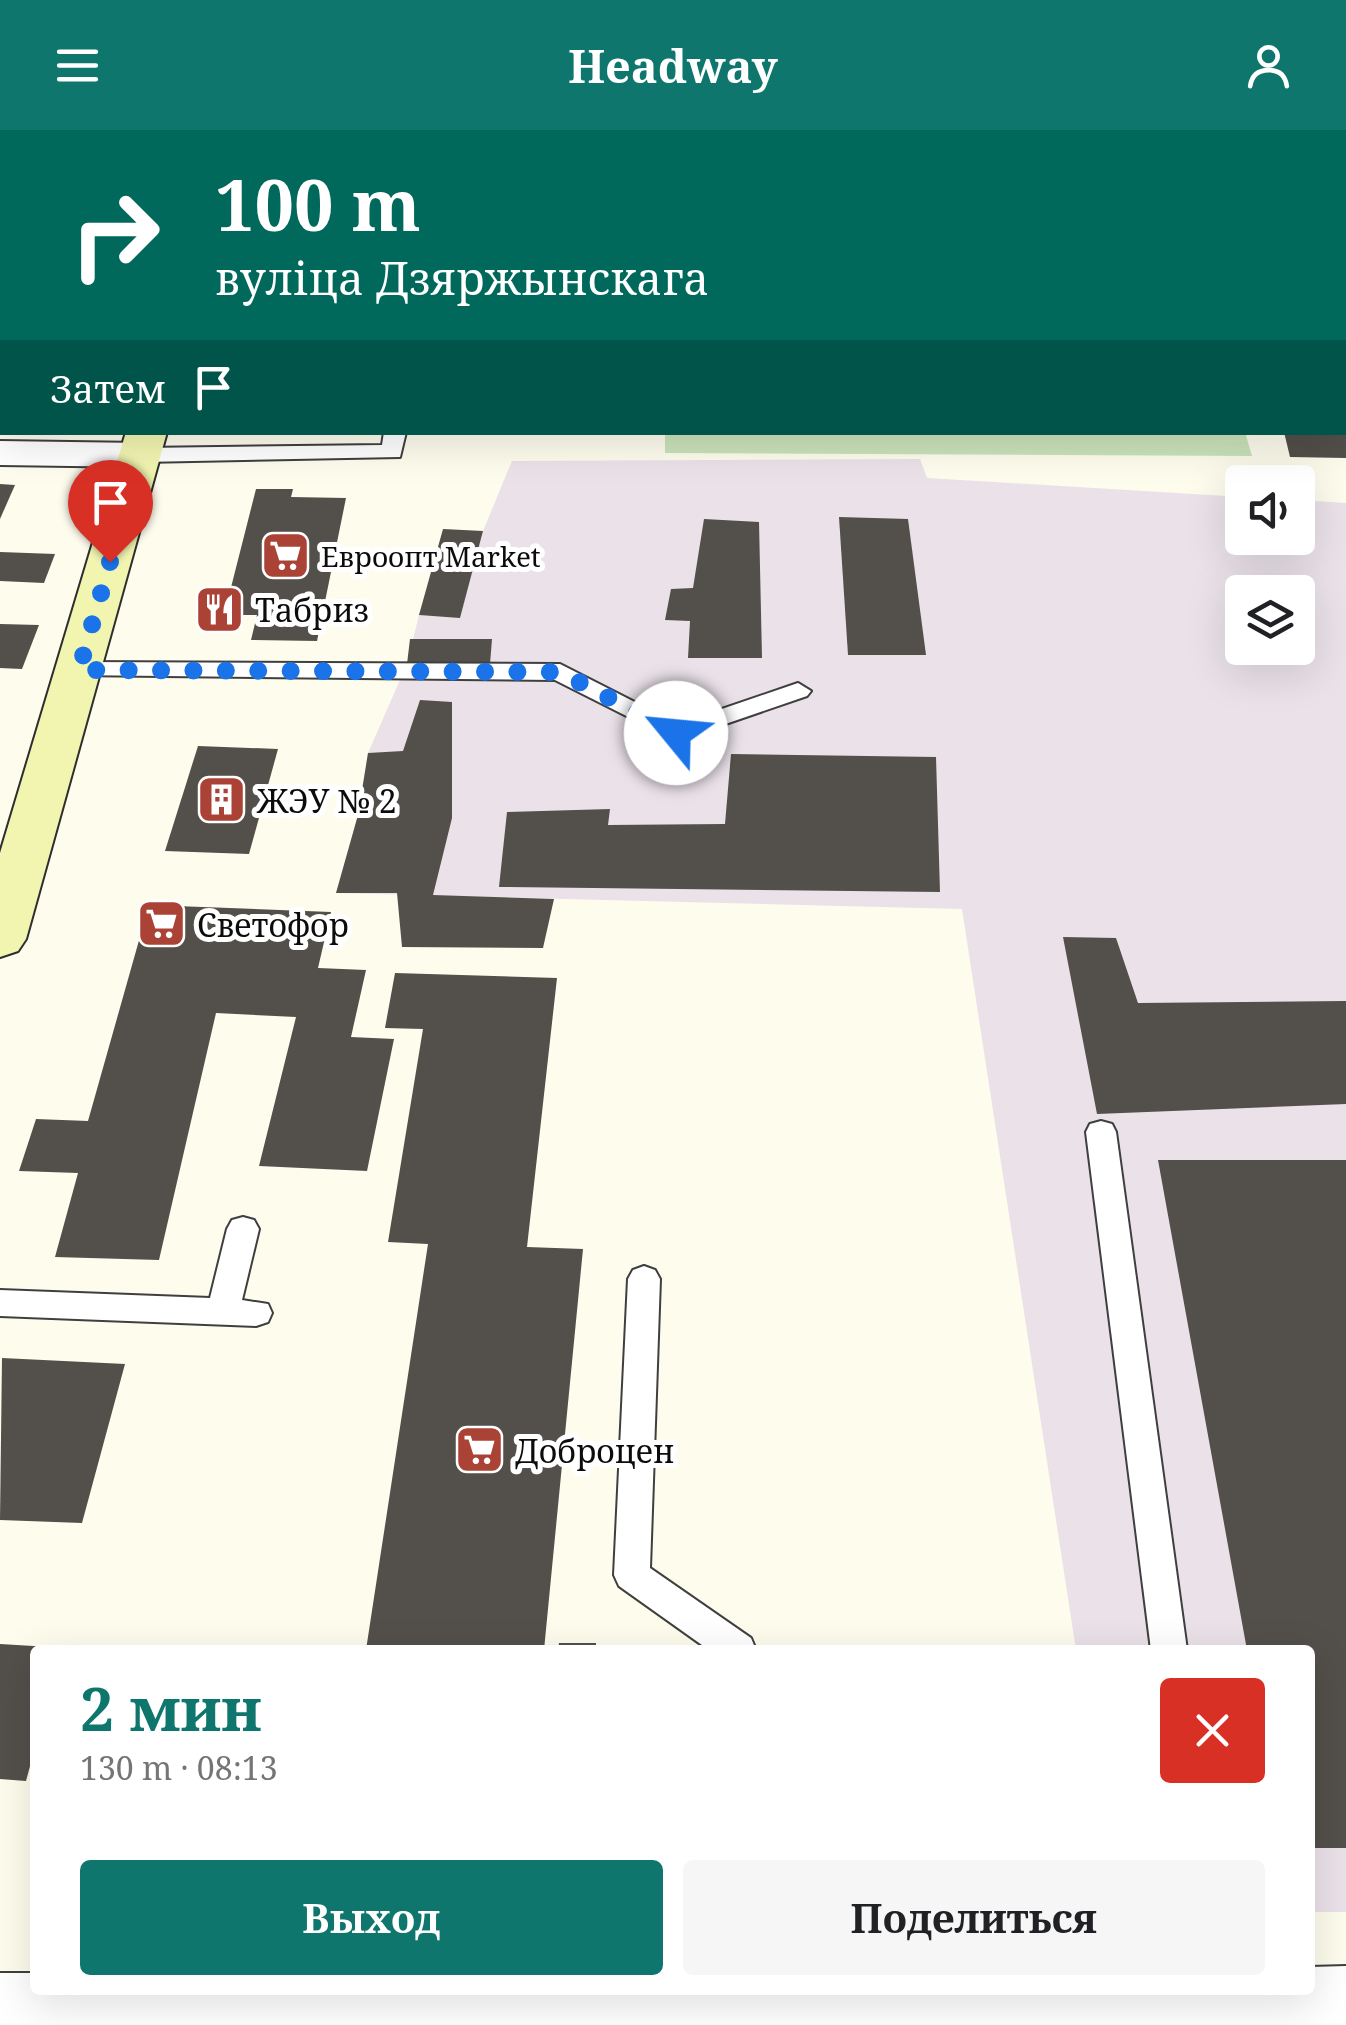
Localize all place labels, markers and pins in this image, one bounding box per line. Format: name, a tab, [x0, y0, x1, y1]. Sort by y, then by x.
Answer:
pin	[68, 460, 153, 563]
supermarket icon: Евроопт Market	[260, 530, 312, 582]
place label: Евроопт Market	[321, 537, 541, 575]
restaurant icon: Табриз	[194, 583, 246, 635]
place label: Табриз	[255, 588, 369, 631]
building icon: ЖЭУ № 2	[196, 774, 248, 826]
place label: ЖЭУ № 2	[256, 779, 397, 822]
supermarket icon: Светофор	[136, 898, 188, 950]
place label: Светофор	[197, 903, 349, 946]
supermarket icon: Доброцен	[454, 1424, 506, 1476]
place label: Доброцен	[515, 1429, 674, 1472]

